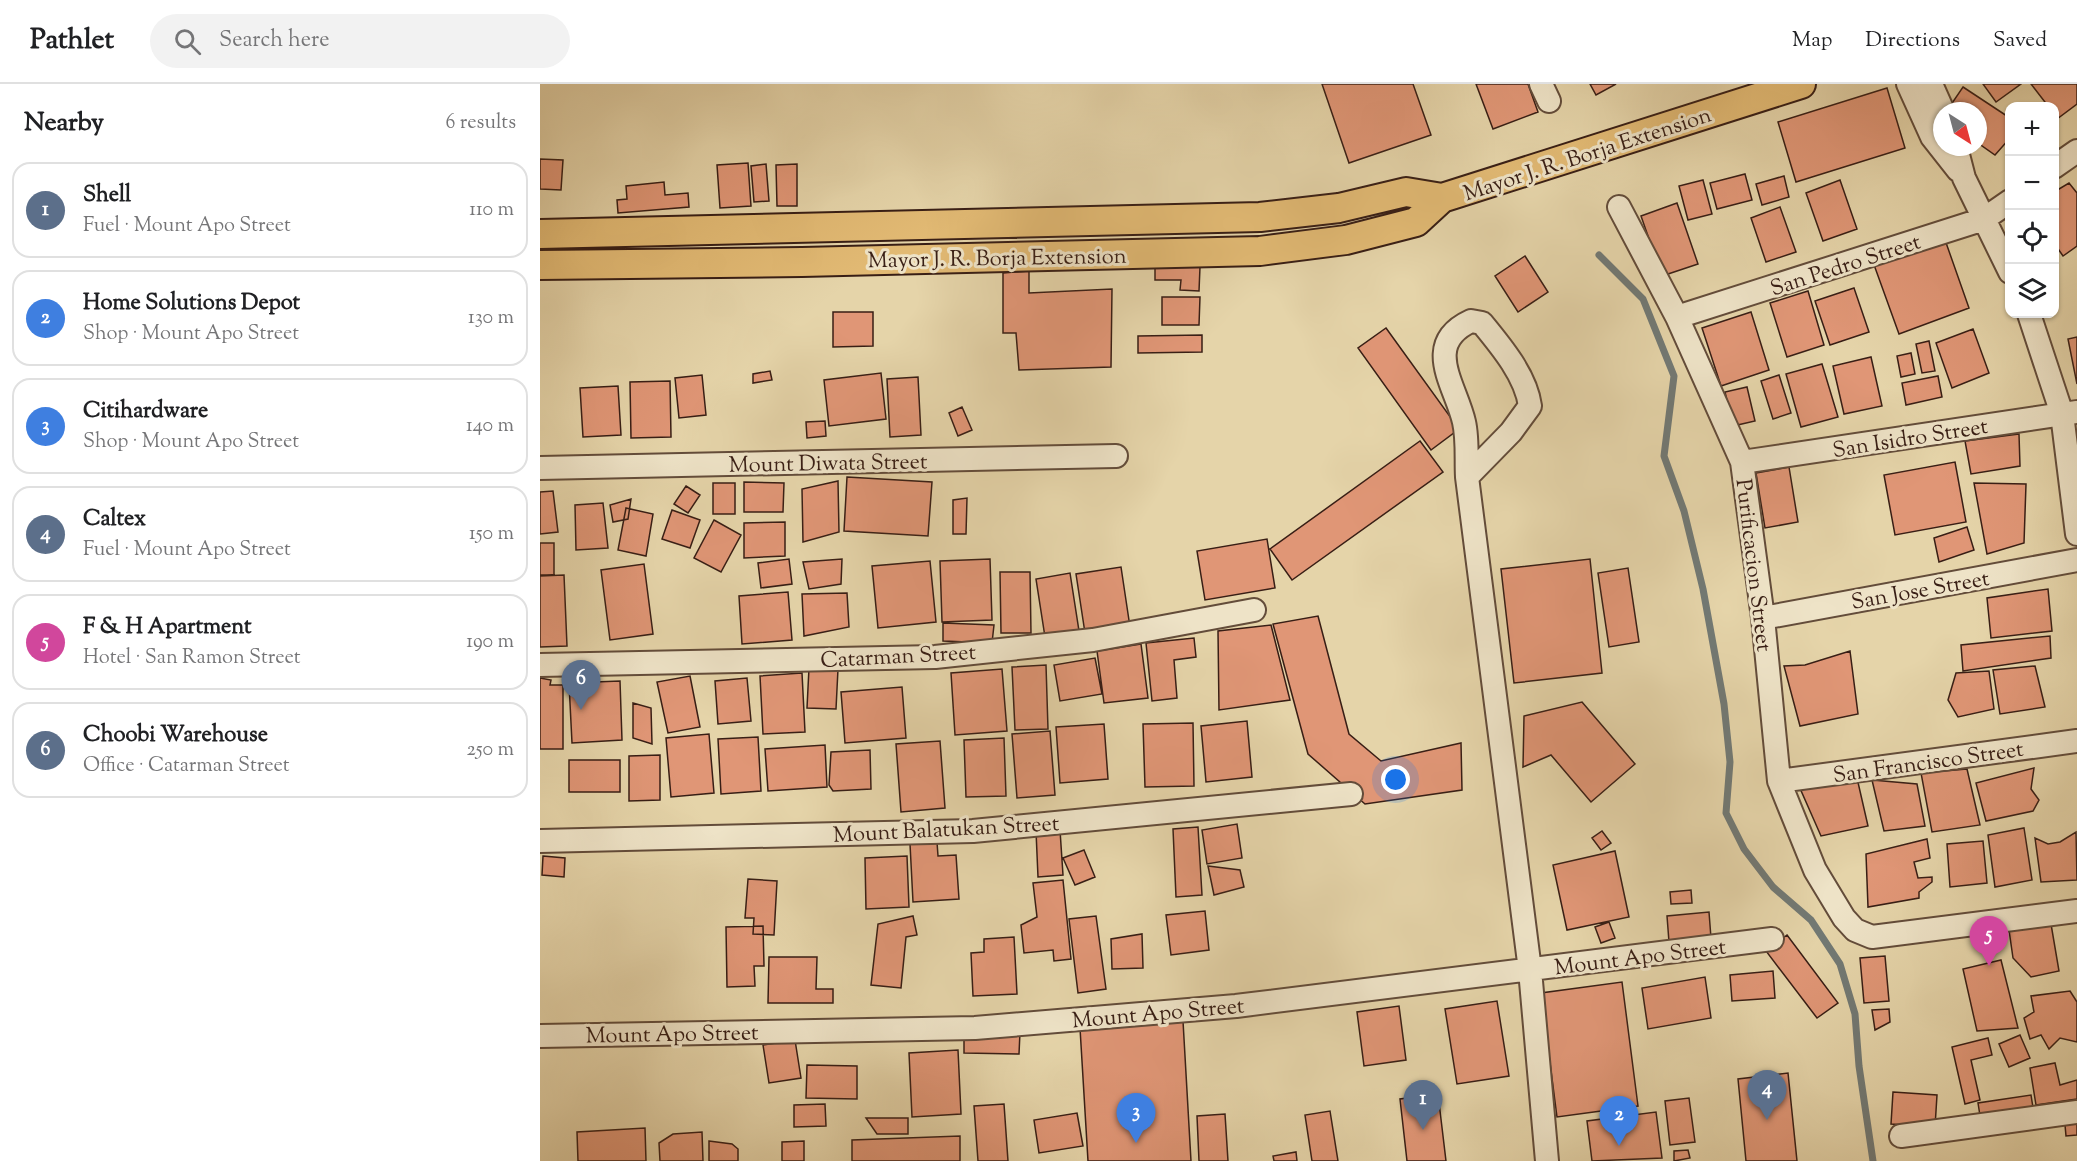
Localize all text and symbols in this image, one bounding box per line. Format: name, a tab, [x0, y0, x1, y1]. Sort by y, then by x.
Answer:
search box	[150, 14, 570, 68]
text: Pathlet	[30, 21, 114, 61]
icon: search	[171, 25, 204, 58]
text: Search here	[219, 25, 329, 57]
text: Map	[1792, 26, 1832, 56]
text: Directions	[1865, 26, 1960, 56]
text: Saved	[1993, 26, 2047, 56]
street label: Mayor J. R. Borja Extension	[1460, 101, 1716, 211]
north arrow	[1933, 102, 1987, 156]
map controls	[2005, 102, 2059, 318]
button: +	[2005, 102, 2059, 156]
text: Nearby	[24, 105, 104, 142]
text: 6 results	[446, 109, 516, 138]
button: −	[2005, 156, 2059, 210]
text: Shell	[83, 180, 131, 212]
text: 1	[42, 196, 49, 225]
text: 110 m	[469, 196, 514, 225]
button: locate	[2005, 210, 2059, 264]
text: Fuel · Mount Apo Street	[83, 212, 291, 241]
street label: San Pedro Street	[1766, 227, 1926, 306]
street label: Mayor J. R. Borja Extension	[867, 242, 1127, 278]
button: layers	[2005, 264, 2059, 318]
text: Home Solutions Depot	[83, 288, 300, 320]
text: 2	[41, 304, 50, 333]
text: 130 m	[468, 304, 514, 333]
text: Shop · Mount Apo Street	[83, 320, 299, 349]
text: Citihardware	[83, 396, 208, 428]
text: 3	[41, 412, 50, 441]
text: 140 m	[466, 412, 514, 441]
street label: San Isidro Street	[1830, 412, 1991, 468]
text: Shop · Mount Apo Street	[83, 428, 299, 457]
street label: Mount Diwata Street	[728, 447, 928, 483]
street label: Purificacion Street	[1726, 477, 1779, 654]
text: Caltex	[83, 504, 146, 536]
text: 4	[40, 520, 51, 549]
text: 150 m	[469, 520, 514, 549]
text: Fuel · Mount Apo Street	[83, 536, 291, 565]
street label: San Jose Street	[1849, 564, 1993, 620]
text: F & H Apartment	[83, 612, 251, 644]
text: 5	[42, 628, 49, 657]
text: 190 m	[466, 628, 514, 657]
street label: Catarman Street	[820, 638, 977, 678]
text: Hotel · San Ramon Street	[83, 644, 301, 673]
pin: 6	[562, 660, 600, 710]
text: Choobi Warehouse	[83, 720, 268, 752]
street label: San Francisco Street	[1831, 735, 2026, 793]
text: 6	[41, 736, 50, 765]
text: 250 m	[466, 736, 514, 765]
text: Office · Catarman Street	[83, 752, 290, 781]
your location	[1381, 765, 1410, 794]
street label: Mount Balatukan Street	[832, 809, 1061, 853]
pin: 5	[1970, 916, 2008, 966]
street label: Mount Apo Street	[1553, 932, 1729, 985]
street label: Mount Apo Street	[1071, 991, 1246, 1038]
street label: Mount Apo Street	[585, 1018, 759, 1054]
pin: 4	[1748, 1070, 1786, 1120]
pin: 1	[1404, 1080, 1442, 1130]
pin: 3	[1116, 1094, 1156, 1143]
pin: 2	[1600, 1096, 1638, 1146]

